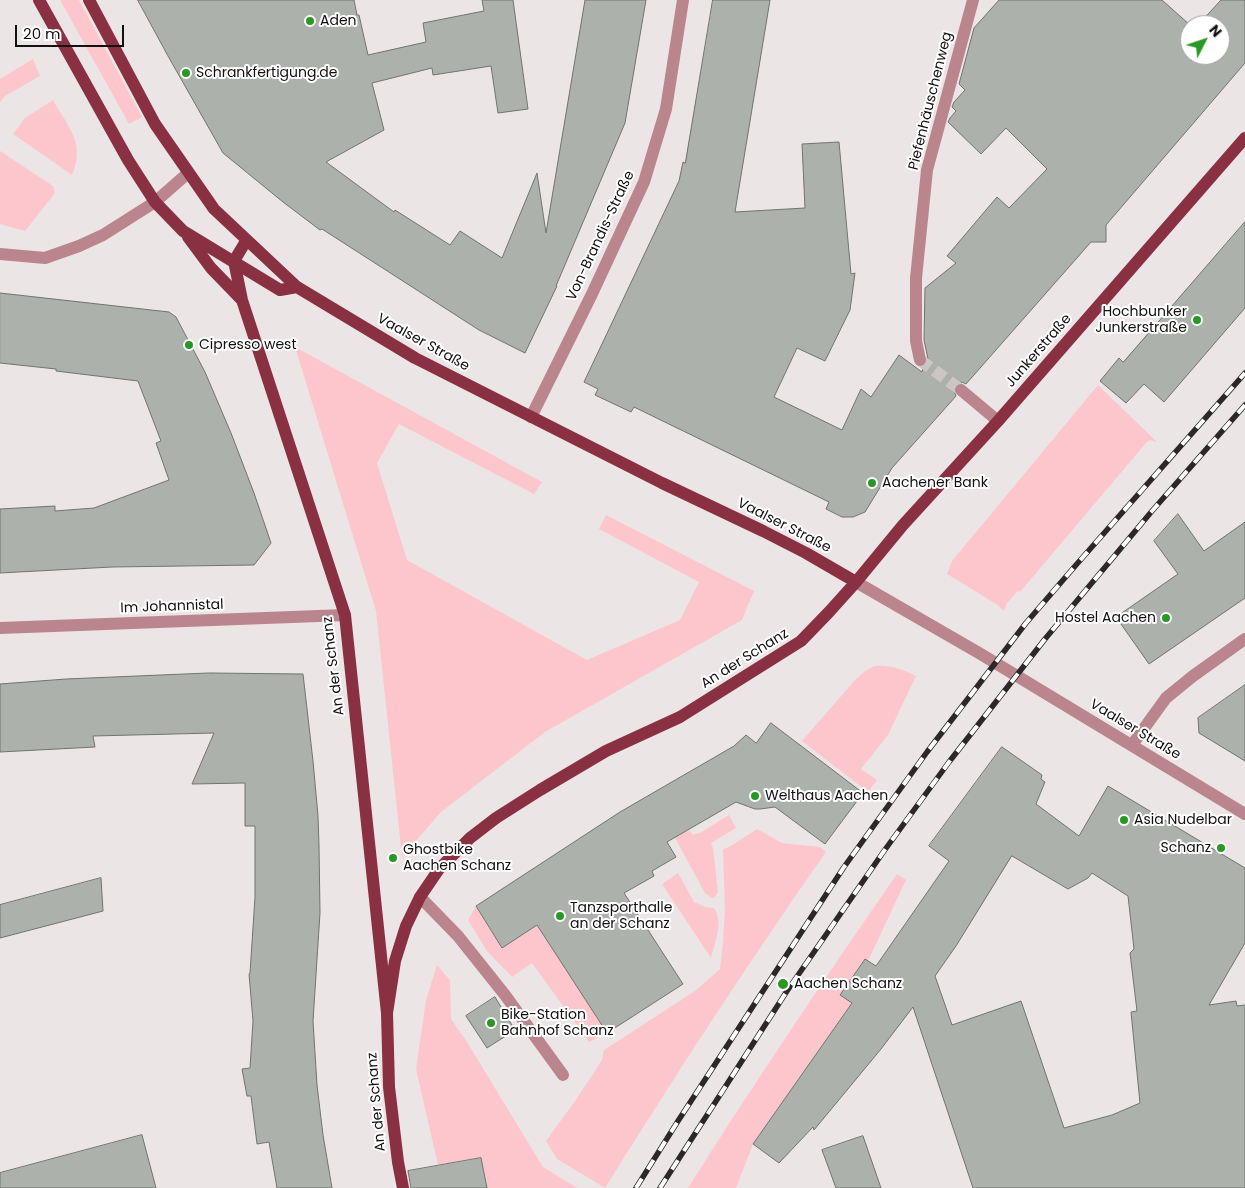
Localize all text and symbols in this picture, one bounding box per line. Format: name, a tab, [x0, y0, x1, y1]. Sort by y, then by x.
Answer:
place label: Aden	[320, 13, 357, 29]
scale bar	[18, 15, 126, 47]
marker: Aden	[304, 15, 316, 27]
north arrow	[1180, 15, 1230, 65]
text: N	[1205, 20, 1227, 41]
text: 20 m	[23, 23, 61, 44]
street label: Piefenhäuschenweg	[906, 30, 956, 172]
place label: Schrankfertigung.de	[196, 65, 338, 81]
marker: Schrankfertigung.de	[180, 67, 192, 79]
street label: Von-Brandis-Straße	[563, 168, 639, 304]
place label: Hochbunker Junkerstraße	[1095, 304, 1187, 336]
street label: Vaalser Straße	[374, 311, 472, 375]
street label: Junkerstraße	[1003, 311, 1075, 391]
marker: Hochbunker Junkerstraße	[1191, 314, 1203, 326]
place label: Cipresso west	[199, 337, 296, 353]
marker: Cipresso west	[183, 339, 195, 351]
place label: Aachener Bank	[882, 475, 988, 491]
marker: Aachener Bank	[866, 477, 878, 489]
street label: Vaalser Straße	[734, 495, 834, 557]
street label: Im Johannistal	[120, 597, 224, 617]
place label: Hostel Aachen	[1055, 610, 1156, 626]
marker: Hostel Aachen	[1160, 612, 1172, 624]
street label: An der Schanz	[320, 615, 348, 717]
street label: An der Schanz	[698, 625, 792, 693]
street label: Vaalser Straße	[1087, 696, 1183, 764]
place label: Welthaus Aachen	[765, 788, 888, 804]
marker: Welthaus Aachen	[749, 790, 761, 802]
place label: Asia Nudelbar	[1134, 812, 1232, 828]
marker: Asia Nudelbar	[1118, 814, 1130, 826]
place label: Schanz	[1161, 840, 1211, 856]
place label: Ghostbike Aachen Schanz	[403, 842, 511, 874]
marker: Schanz	[1215, 842, 1227, 854]
marker: Ghostbike Aachen Schanz	[387, 852, 399, 864]
place label: Tanzsporthalle an der Schanz	[570, 900, 672, 932]
marker: Tanzsporthalle an der Schanz	[554, 910, 566, 922]
place label: Aachen Schanz	[794, 976, 902, 992]
marker: Aachen Schanz	[776, 977, 790, 991]
place label: Bike-Station Bahnhof Schanz	[501, 1007, 614, 1040]
marker: Bike-Station Bahnhof Schanz	[485, 1017, 497, 1029]
street label: An der Schanz	[364, 1052, 390, 1152]

